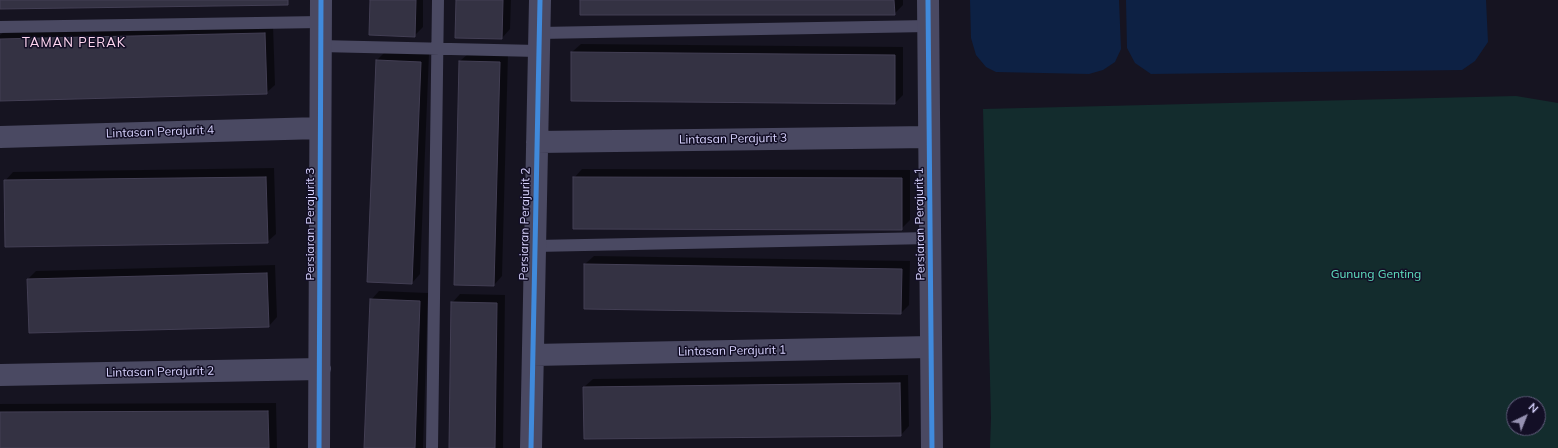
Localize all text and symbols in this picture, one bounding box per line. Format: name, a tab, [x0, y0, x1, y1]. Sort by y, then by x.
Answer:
district label: TAMAN PERAK	[22, 35, 126, 51]
street label: Lintasan Perajurit 4	[106, 123, 214, 141]
street label: Lintasan Perajurit 3	[679, 131, 787, 147]
street label: Persiaran Perajurit 3	[303, 167, 317, 281]
street label: Persiaran Perajurit 2	[517, 167, 533, 281]
street label: Persiaran Perajurit 1	[912, 167, 928, 281]
park label: Gunung Genting	[1331, 267, 1421, 281]
street label: Lintasan Perajurit 1	[678, 343, 786, 359]
street label: Lintasan Perajurit 2	[106, 364, 214, 380]
north arrow	[1506, 396, 1546, 436]
text: N	[1526, 400, 1541, 416]

